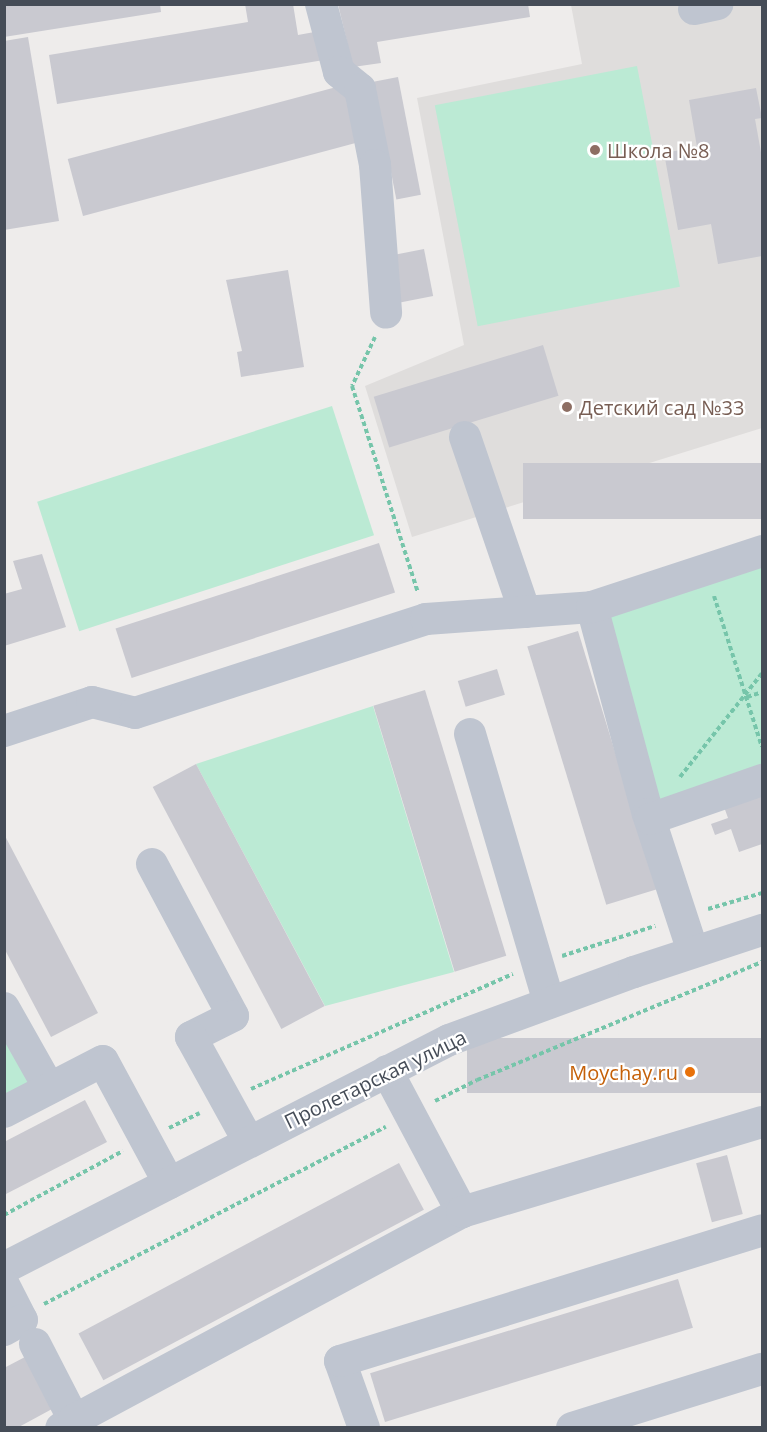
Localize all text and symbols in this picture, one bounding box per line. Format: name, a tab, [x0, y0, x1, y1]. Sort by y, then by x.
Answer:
place label: Школа №8	[607, 138, 710, 162]
marker: Школа №8	[588, 143, 602, 157]
place label: Детский сад №33	[579, 395, 744, 419]
marker: Детский сад №33	[560, 400, 574, 414]
street label: Пролетарская улица	[280, 1025, 470, 1133]
place label: Moychay.ru	[569, 1060, 678, 1084]
marker: Moychay.ru	[683, 1065, 697, 1079]

